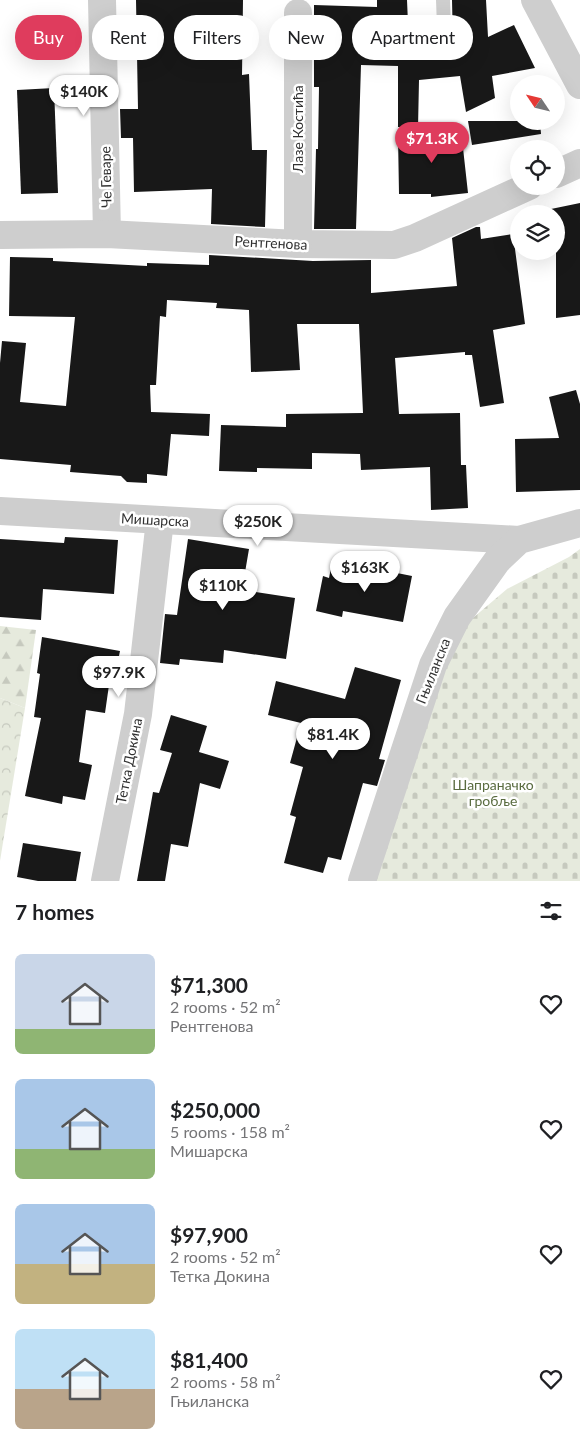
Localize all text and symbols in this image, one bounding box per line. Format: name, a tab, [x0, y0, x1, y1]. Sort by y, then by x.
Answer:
chip: Buy	[15, 15, 82, 60]
chip: Rent	[92, 15, 164, 60]
chip: Filters	[174, 15, 259, 60]
chip: New	[269, 15, 342, 60]
chip: Apartment	[352, 15, 473, 60]
pin: $140K	[49, 74, 119, 117]
north arrow	[510, 75, 565, 130]
map controls	[510, 75, 565, 260]
text: $140K	[60, 81, 108, 100]
street label: Лазе Костића	[289, 85, 306, 174]
pin: $71.3K	[391, 121, 473, 164]
text: $71.3K	[406, 128, 458, 147]
button: locate	[510, 140, 565, 195]
street label: Че Геваре	[96, 146, 115, 208]
button: layers	[510, 205, 565, 260]
street label: Рентгенова	[234, 232, 308, 253]
pin: $250K	[223, 504, 293, 547]
street label: Мишарска	[121, 509, 190, 530]
text: $250K	[234, 511, 282, 530]
pin: $163K	[330, 550, 400, 593]
text: $163K	[341, 557, 389, 576]
pin: $110K	[188, 568, 258, 611]
text: $110K	[199, 575, 247, 594]
street label: Гњиланска	[412, 635, 453, 706]
pin: $97.9K	[78, 656, 160, 698]
text: $97.9K	[93, 662, 145, 681]
street label: Тетка Докина	[112, 716, 145, 805]
pin: $81.4K	[292, 718, 374, 760]
text: $81.4K	[307, 724, 359, 743]
park label: Шапраначко гробље	[452, 776, 534, 809]
icon: filters	[537, 897, 565, 925]
text: 7 homes	[15, 899, 94, 924]
text: $71,300	[170, 972, 248, 997]
icon: home	[55, 974, 115, 1034]
icon: heart	[537, 990, 565, 1018]
text: 2 rooms · 52 m²	[170, 997, 281, 1016]
text: Рентгенова	[170, 1016, 253, 1035]
text: $250,000	[170, 1097, 260, 1122]
icon: home	[55, 1099, 115, 1159]
icon: heart	[537, 1115, 565, 1143]
text: 5 rooms · 158 m²	[170, 1122, 290, 1141]
text: Мишарска	[170, 1141, 248, 1160]
text: $97,900	[170, 1222, 248, 1247]
icon: home	[55, 1224, 115, 1284]
icon: heart	[537, 1240, 565, 1268]
text: 2 rooms · 52 m²	[170, 1247, 281, 1266]
text: Тетка Докина	[170, 1266, 270, 1285]
text: $81,400	[170, 1347, 248, 1372]
icon: home	[55, 1349, 115, 1409]
icon: heart	[537, 1365, 565, 1393]
text: 2 rooms · 58 m²	[170, 1372, 281, 1391]
text: Гњиланска	[170, 1391, 249, 1410]

